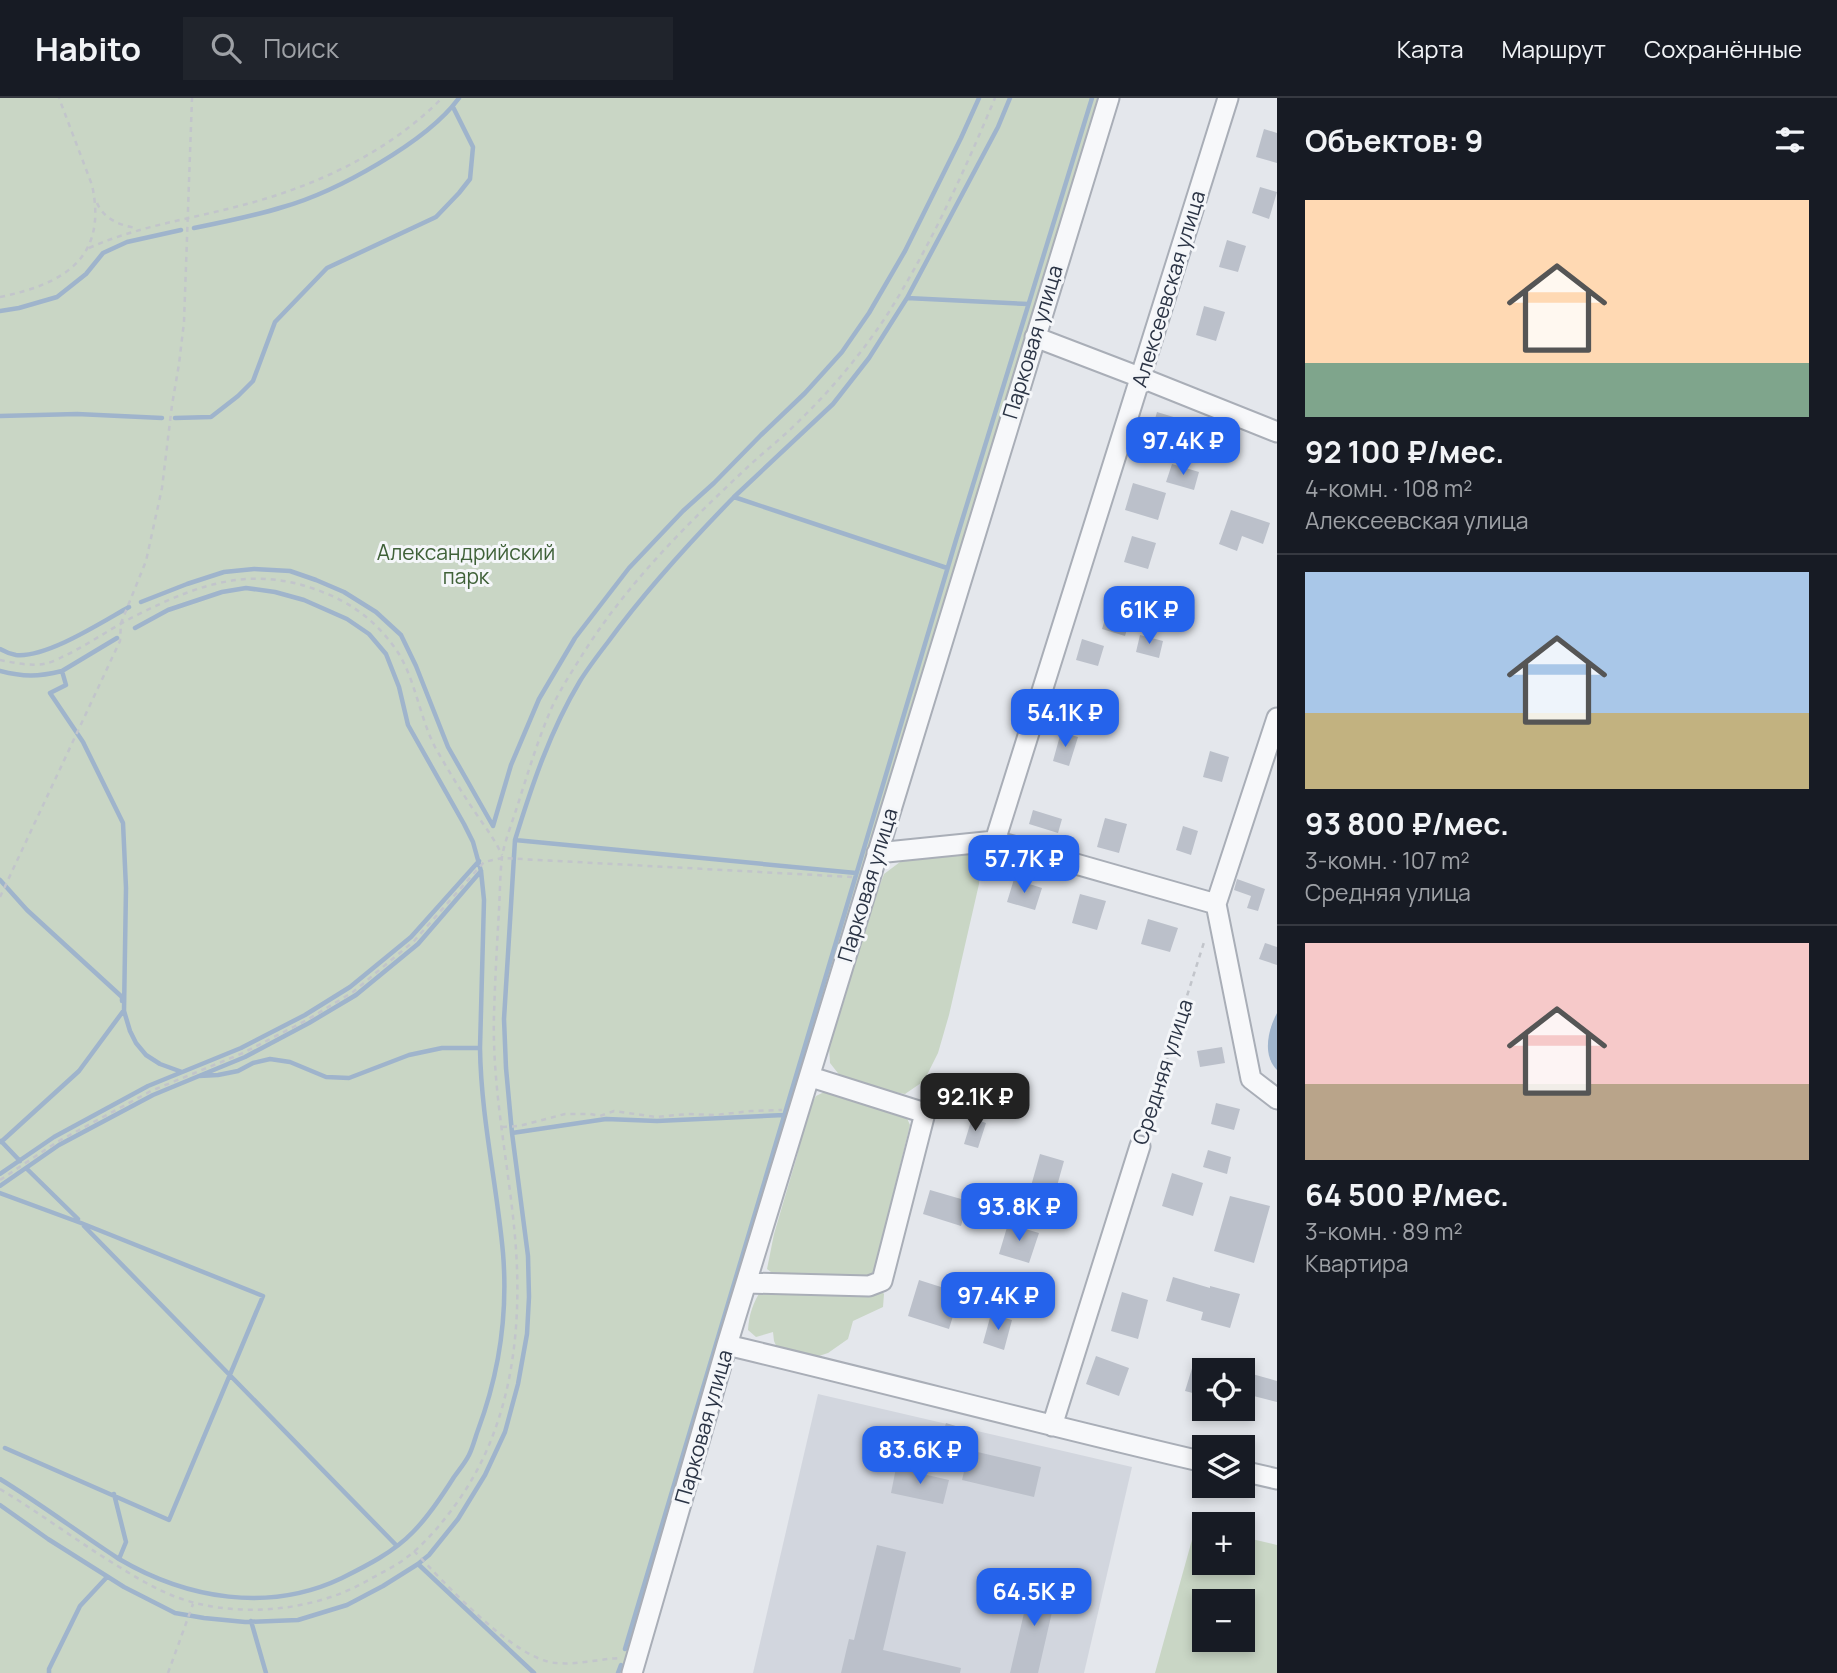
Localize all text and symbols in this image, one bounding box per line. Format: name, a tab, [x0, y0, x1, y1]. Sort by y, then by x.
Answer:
search box	[183, 17, 673, 80]
text: Habito	[35, 26, 141, 71]
icon: search	[207, 29, 245, 67]
text: Поиск	[263, 30, 339, 66]
text: Карта	[1397, 32, 1464, 65]
text: Маршрут	[1502, 32, 1606, 65]
text: Сохранённые	[1644, 32, 1802, 65]
text: Объектов: 9	[1305, 120, 1483, 161]
icon: filters	[1771, 121, 1809, 159]
street label: Алексеевская улица	[1125, 187, 1211, 390]
icon: home	[1494, 245, 1620, 371]
street label: Парковая улица	[995, 261, 1069, 422]
pin: 97.4K ₽	[1118, 418, 1248, 477]
text: 97.4K ₽	[1142, 424, 1224, 456]
text: 92 100 ₽/мес.	[1305, 431, 1504, 472]
text: 4-комн. · 108 m²	[1305, 472, 1472, 504]
text: Алексеевская улица	[1305, 504, 1529, 536]
park label: Александрийский парк	[377, 538, 555, 590]
pin: 61K ₽	[1100, 587, 1198, 646]
text: 61K ₽	[1120, 593, 1178, 625]
icon: home	[1494, 617, 1620, 743]
pin: 54.1K ₽	[1000, 690, 1130, 749]
text: 54.1K ₽	[1027, 696, 1103, 728]
text: 93 800 ₽/мес.	[1305, 803, 1509, 844]
street label: Парковая улица	[830, 804, 904, 965]
pin: 57.7K ₽	[959, 836, 1089, 895]
text: 57.7K ₽	[984, 842, 1064, 874]
text: 3-комн. · 107 m²	[1305, 844, 1470, 876]
text: Средняя улица	[1305, 876, 1471, 908]
icon: home	[1494, 988, 1620, 1114]
street label: Средняя улица	[1125, 995, 1199, 1148]
pin: 92.1K ₽	[910, 1074, 1040, 1133]
text: 92.1K ₽	[936, 1080, 1014, 1112]
text: 64 500 ₽/мес.	[1305, 1174, 1509, 1215]
pin: 93.8K ₽	[954, 1184, 1084, 1243]
text: 93.8K ₽	[977, 1190, 1061, 1222]
text: 3-комн. · 89 m²	[1305, 1215, 1463, 1247]
text: Квартира	[1305, 1247, 1409, 1279]
pin: 97.4K ₽	[933, 1272, 1063, 1332]
text: 97.4K ₽	[957, 1279, 1039, 1311]
street label: Парковая улица	[668, 1346, 738, 1507]
map controls	[1192, 1358, 1255, 1652]
button: locate	[1192, 1358, 1255, 1421]
pin: 83.6K ₽	[855, 1426, 985, 1486]
text: 83.6K ₽	[878, 1433, 962, 1465]
button: layers	[1192, 1435, 1255, 1498]
button: +	[1192, 1512, 1255, 1575]
pin: 64.5K ₽	[969, 1568, 1099, 1628]
text: 64.5K ₽	[992, 1575, 1076, 1607]
button: −	[1192, 1589, 1255, 1652]

